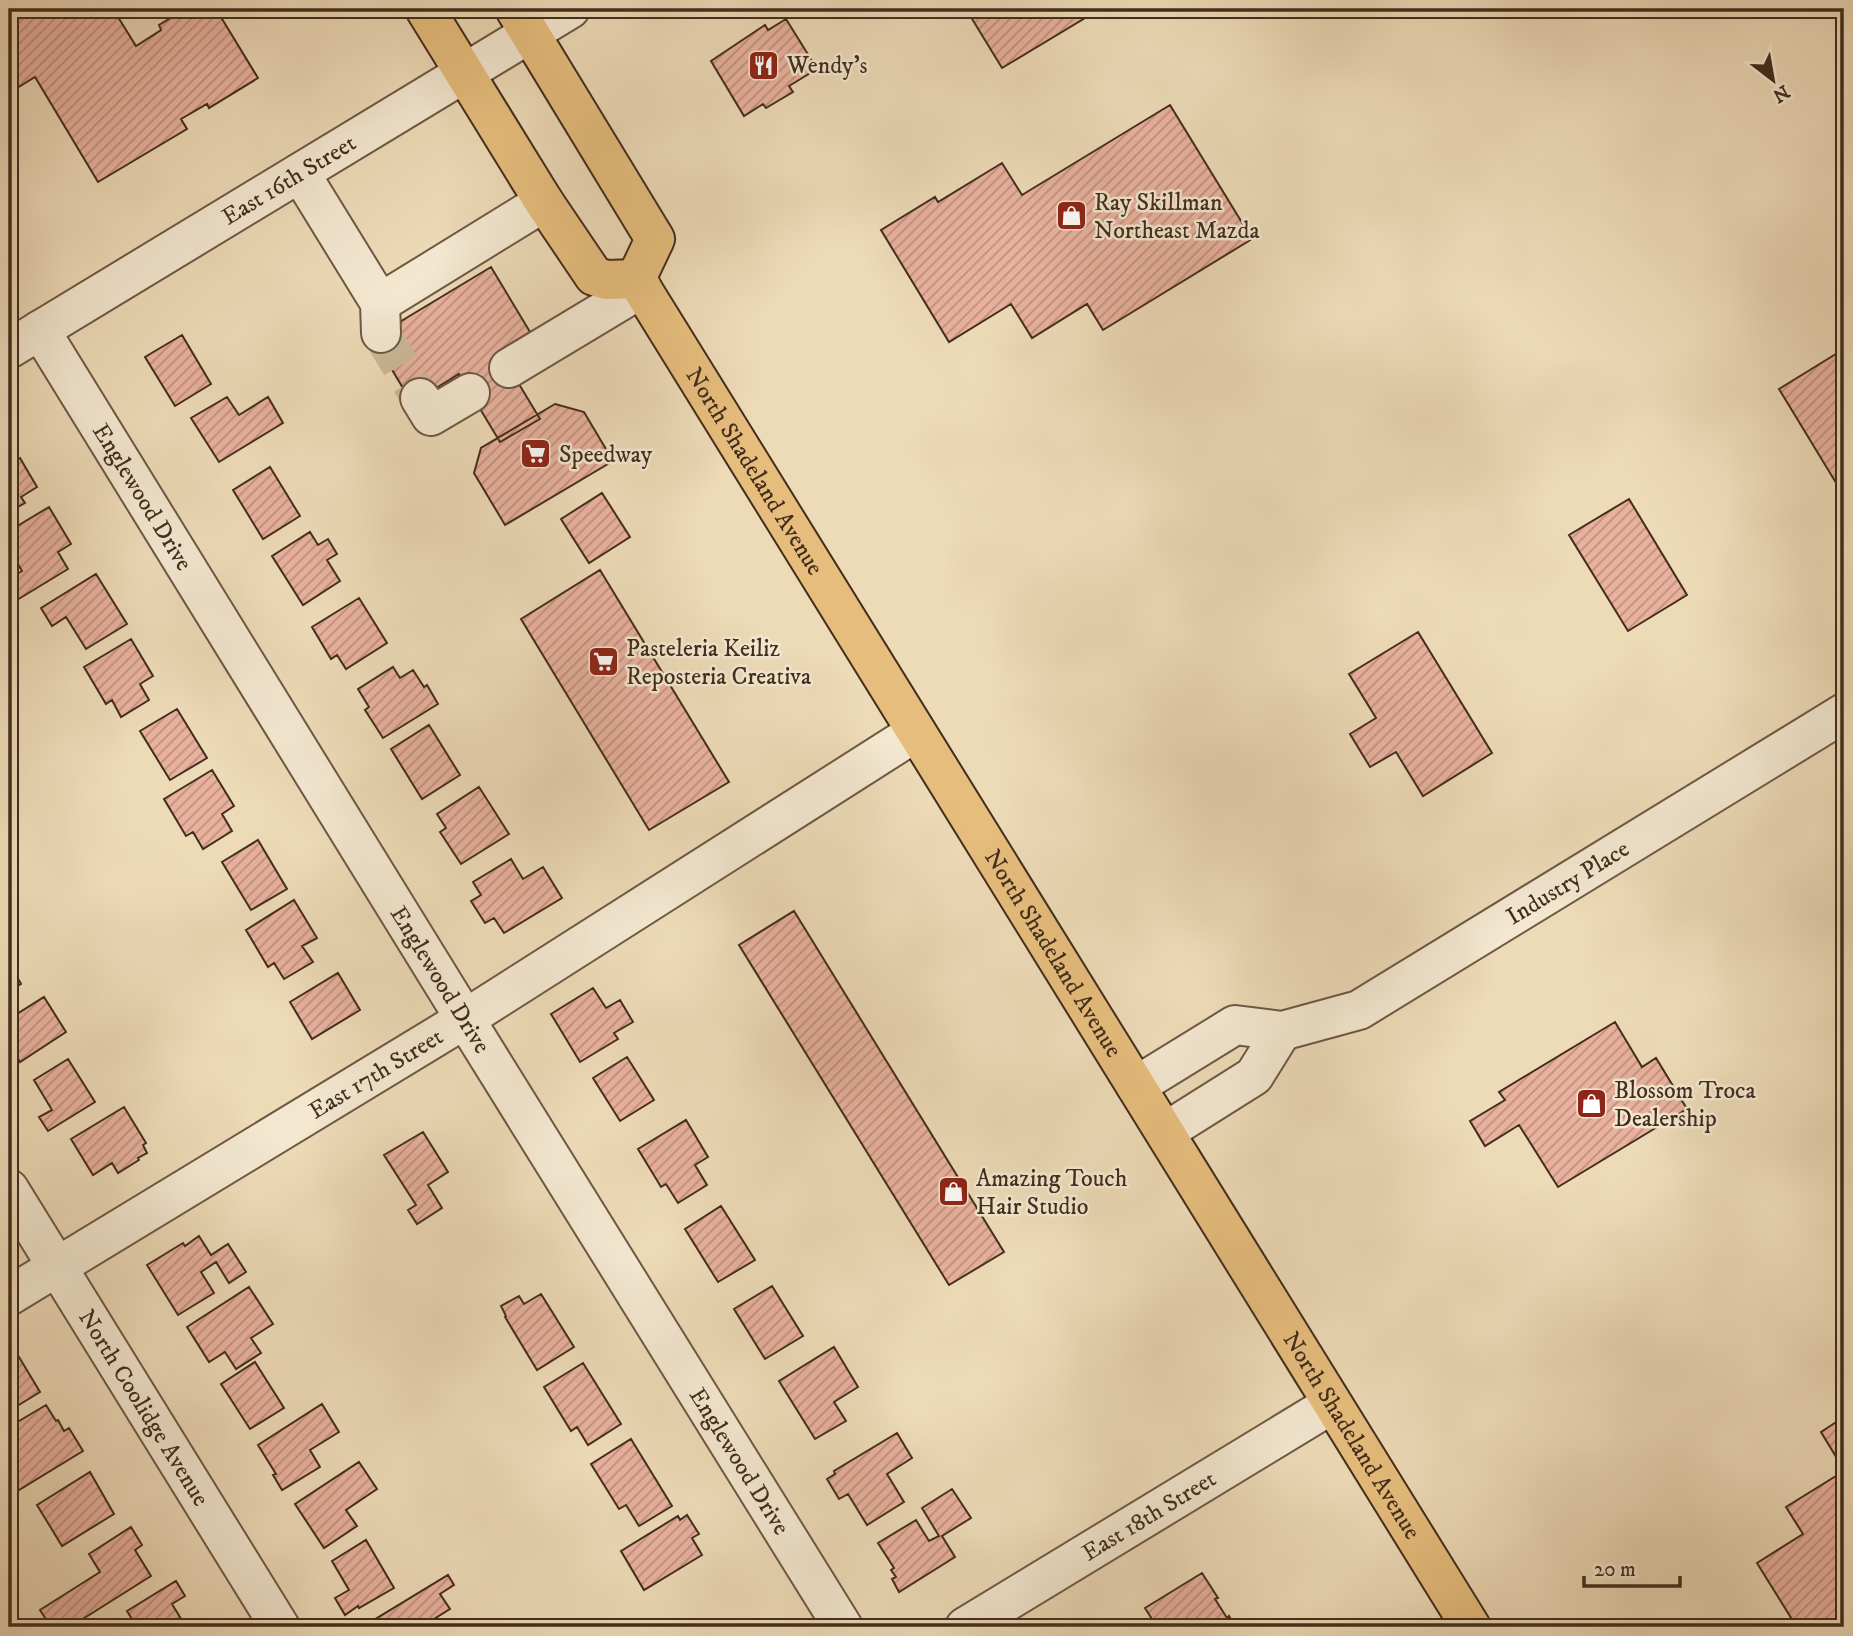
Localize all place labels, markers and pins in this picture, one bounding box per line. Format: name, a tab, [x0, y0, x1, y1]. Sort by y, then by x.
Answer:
restaurant icon: Wendy's	[747, 48, 781, 82]
place label: Wendy's	[786, 51, 868, 81]
place label: Ray Skillman Northeast Mazda	[1094, 188, 1260, 246]
shop icon: Ray Skillman Northeast Mazda	[1054, 199, 1088, 233]
supermarket icon: Speedway	[519, 437, 553, 471]
place label: Speedway	[559, 440, 653, 470]
place label: Pasteleria Keiliz Reposteria Creativa	[626, 634, 812, 692]
supermarket icon: Pasteleria Keiliz Reposteria Creativa	[586, 645, 620, 679]
place label: Blossom Troca Dealership	[1614, 1076, 1756, 1134]
shop icon: Blossom Troca Dealership	[1574, 1087, 1608, 1121]
place label: Amazing Touch Hair Studio	[976, 1164, 1128, 1222]
shop icon: Amazing Touch Hair Studio	[936, 1175, 970, 1209]

